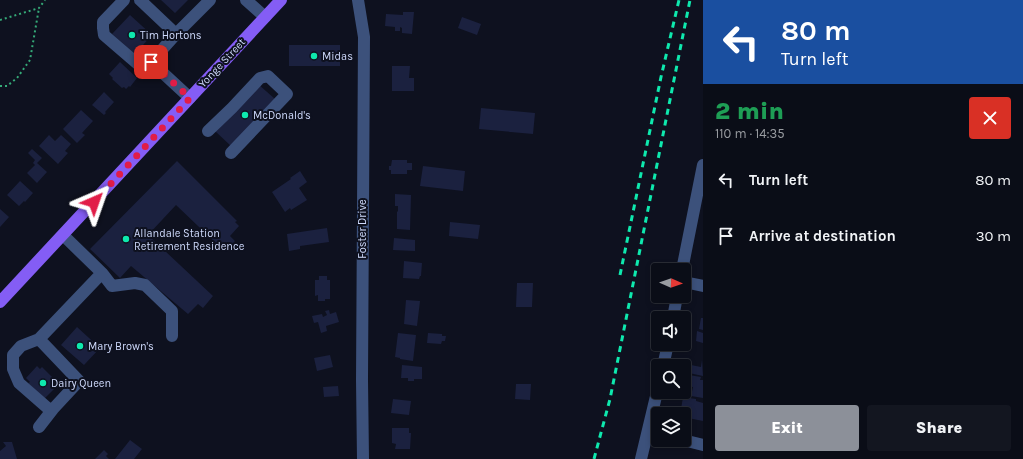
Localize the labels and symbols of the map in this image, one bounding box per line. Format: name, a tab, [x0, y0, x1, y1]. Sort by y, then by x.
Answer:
place label: Tim Hortons	[140, 29, 202, 42]
marker: Tim Hortons	[127, 30, 137, 40]
street label: Yonge Street	[196, 36, 248, 90]
pin	[134, 45, 168, 79]
place label: Midas	[322, 50, 353, 63]
marker: Midas	[309, 51, 319, 61]
place label: McDonald's	[253, 109, 311, 122]
marker: McDonald's	[240, 110, 250, 120]
position arrow	[73, 181, 115, 223]
street label: Foster Drive	[356, 199, 369, 259]
place label: Allandale Station Retirement Residence	[134, 227, 245, 253]
marker: Allandale Station Retirement Residence	[121, 234, 131, 244]
north arrow	[651, 263, 691, 303]
place label: Mary Brown's	[88, 340, 154, 353]
marker: Mary Brown's	[75, 341, 85, 351]
place label: Dairy Queen	[51, 377, 111, 390]
marker: Dairy Queen	[38, 378, 48, 388]

